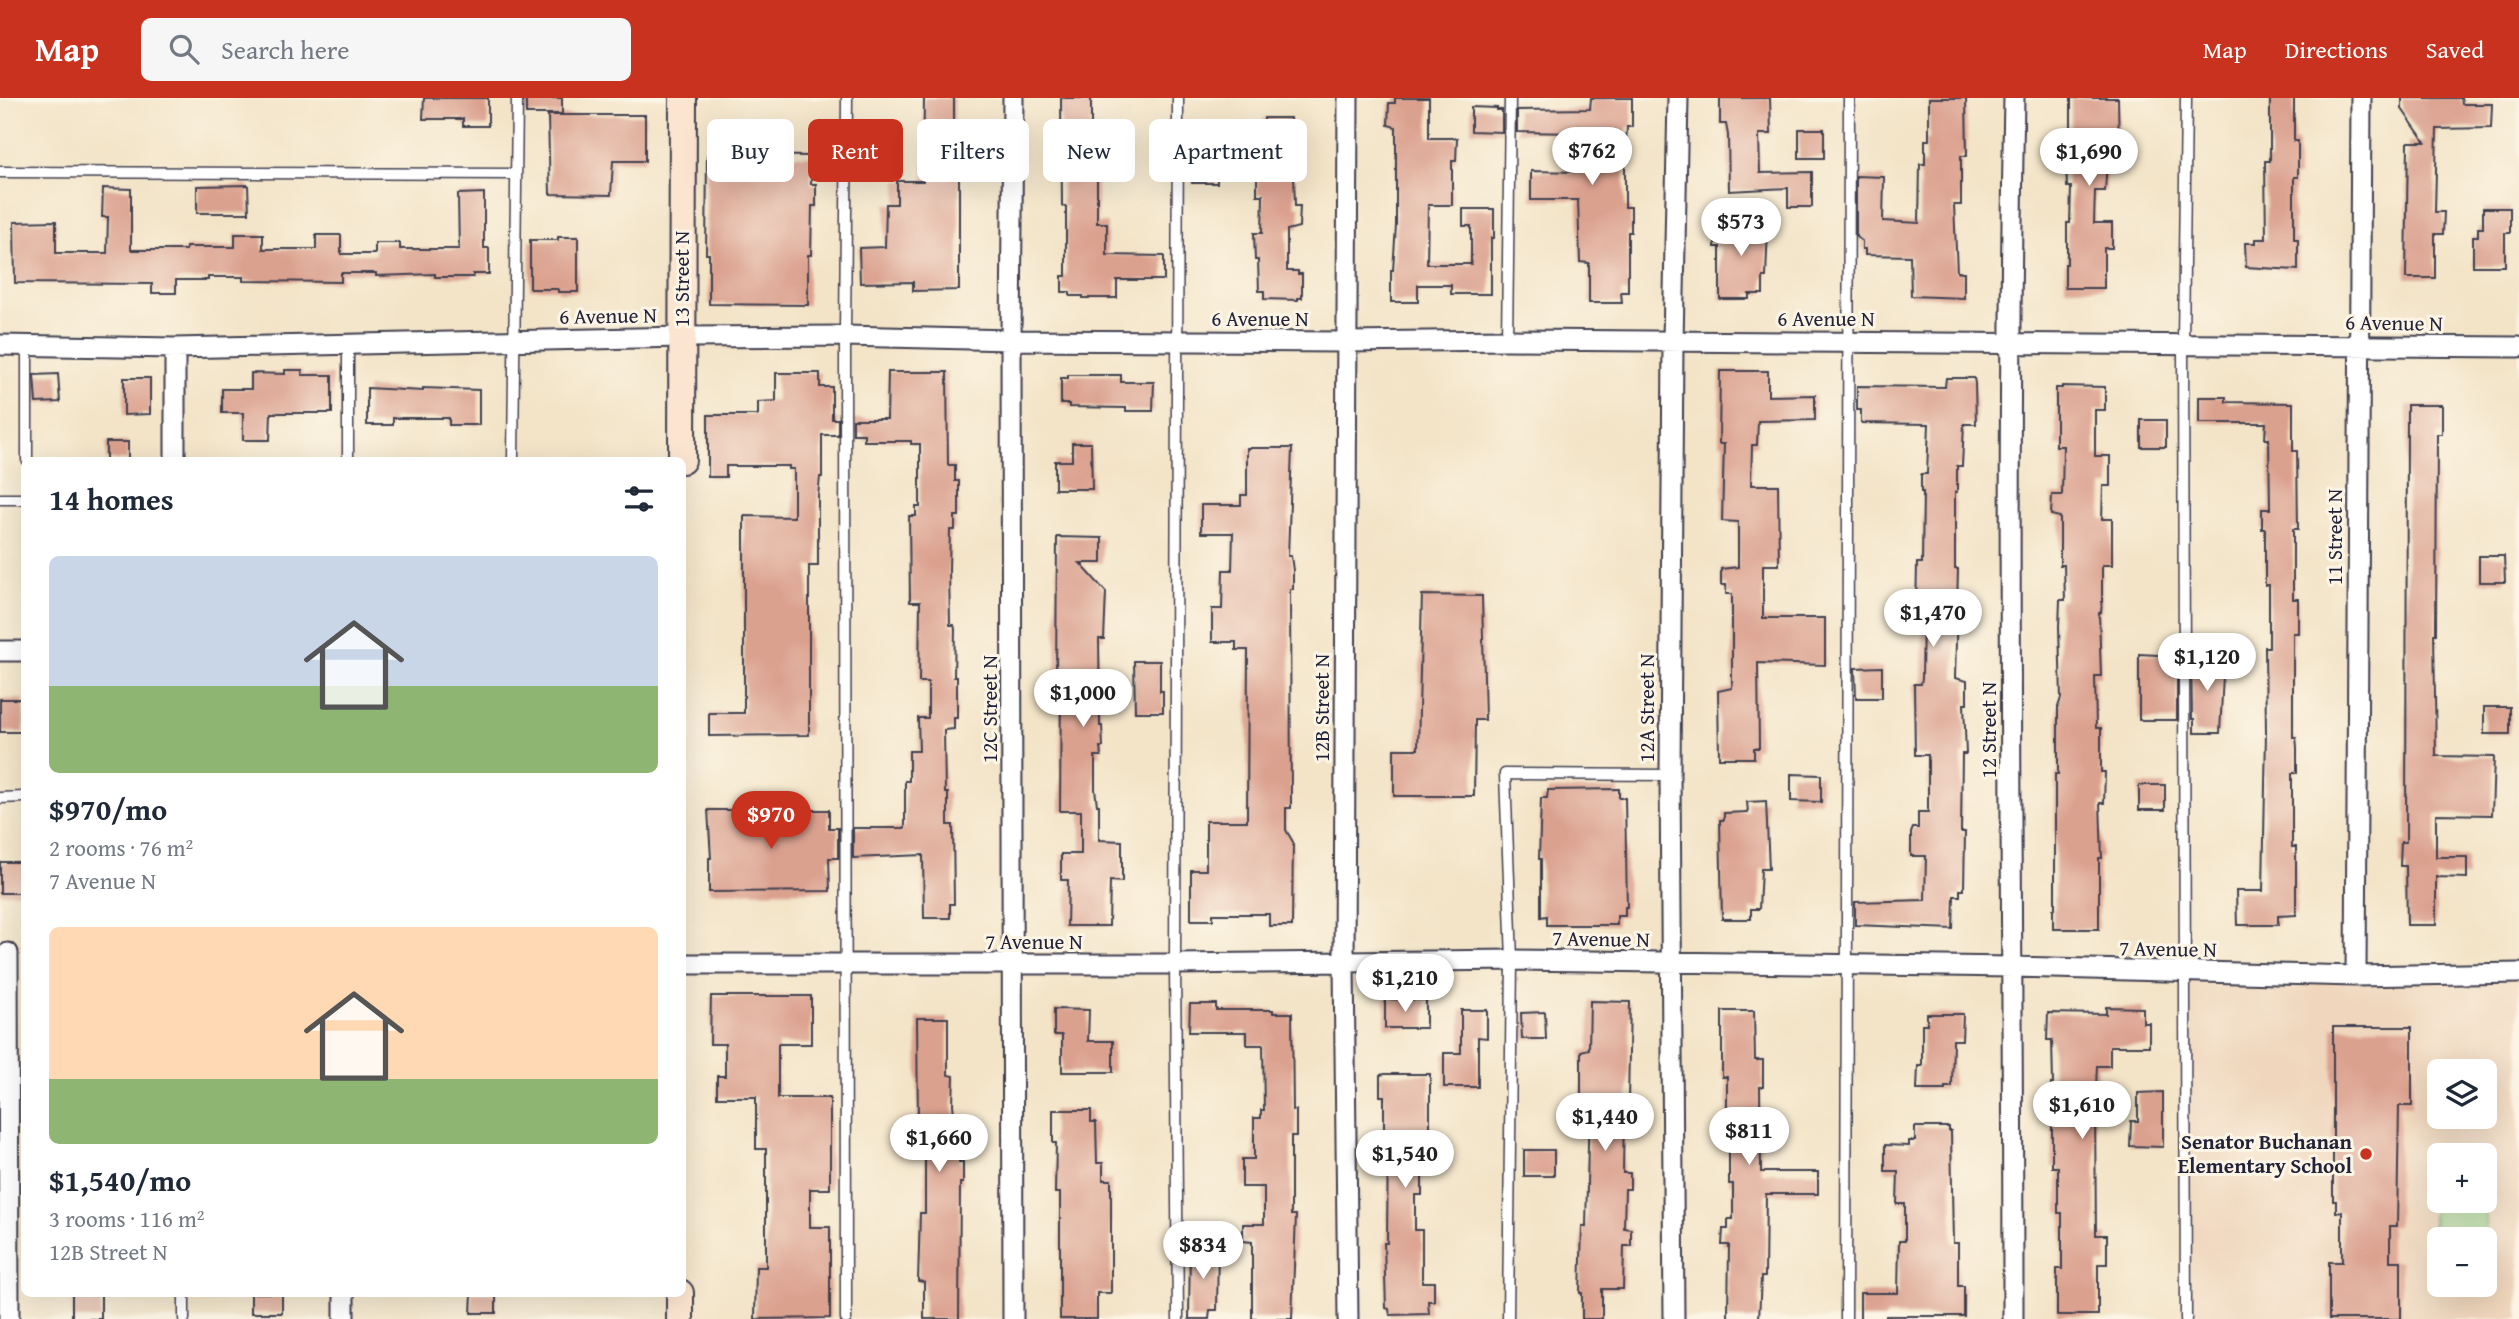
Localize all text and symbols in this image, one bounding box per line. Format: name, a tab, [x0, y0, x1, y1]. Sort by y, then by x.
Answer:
search box	[141, 18, 631, 81]
text: Map	[35, 25, 99, 73]
icon: search	[165, 30, 203, 68]
text: Search here	[221, 30, 349, 69]
text: Map	[2203, 32, 2247, 67]
text: Directions	[2285, 32, 2388, 67]
text: Saved	[2426, 32, 2484, 67]
chip: Buy	[707, 119, 794, 182]
chip: Rent	[808, 119, 903, 182]
chip: Filters	[917, 119, 1029, 182]
chip: New	[1043, 119, 1135, 182]
chip: Apartment	[1149, 119, 1307, 182]
pin: $762	[1551, 127, 1633, 187]
pin: $1,690	[2032, 129, 2146, 188]
text: $762	[1568, 133, 1616, 166]
text: $1,690	[2056, 134, 2122, 167]
pin: $573	[1700, 198, 1782, 258]
text: $573	[1717, 204, 1765, 237]
street label: 13 Street N	[666, 231, 697, 327]
street label: 6 Avenue N	[559, 299, 657, 332]
street label: 6 Avenue N	[1211, 303, 1309, 334]
street label: 6 Avenue N	[1777, 303, 1875, 334]
street label: 6 Avenue N	[2345, 306, 2443, 339]
text: 14 homes	[49, 477, 174, 521]
icon: filters	[620, 480, 658, 518]
street label: 11 Street N	[2319, 489, 2350, 585]
pin: $1,470	[1876, 589, 1990, 649]
text: $1,470	[1900, 595, 1966, 628]
icon: home	[291, 602, 417, 728]
pin: $1,120	[2150, 634, 2264, 693]
text: $1,120	[2174, 639, 2240, 672]
street label: 12A Street N	[1631, 653, 1662, 763]
street label: 12B Street N	[1306, 654, 1337, 762]
street label: 12C Street N	[974, 655, 1005, 763]
pin: $1,000	[1026, 670, 1140, 729]
text: $1,000	[1050, 675, 1116, 708]
street label: 12 Street N	[1973, 682, 2004, 778]
text: $970/mo	[49, 787, 167, 831]
pin: $970	[730, 792, 812, 851]
text: $970	[747, 797, 795, 830]
text: 2 rooms · 76 m²	[49, 831, 193, 864]
text: 7 Avenue N	[49, 864, 156, 897]
street label: 7 Avenue N	[1552, 922, 1650, 955]
street label: 7 Avenue N	[985, 926, 1083, 957]
street label: 7 Avenue N	[2119, 932, 2217, 965]
pin: $1,210	[1348, 954, 1462, 1014]
text: $1,210	[1372, 960, 1438, 993]
icon: home	[291, 973, 417, 1099]
map controls	[2427, 1059, 2497, 1297]
button: layers	[2427, 1059, 2497, 1129]
pin: $1,610	[2025, 1082, 2139, 1141]
text: $1,610	[2049, 1087, 2115, 1120]
pin: $1,440	[1548, 1094, 1662, 1153]
text: $1,440	[1572, 1099, 1638, 1132]
pin: $811	[1708, 1108, 1790, 1167]
text: $811	[1725, 1113, 1773, 1146]
pin: $1,660	[882, 1114, 996, 1174]
text: $1,660	[906, 1120, 972, 1153]
place label: Senator Buchanan Elementary School	[2178, 1126, 2353, 1181]
pin: $1,540	[1348, 1130, 1462, 1190]
text: $1,540	[1372, 1136, 1438, 1169]
button: +	[2427, 1143, 2497, 1213]
marker: Senator Buchanan Elementary School	[2358, 1146, 2374, 1162]
text: $1,540/mo	[49, 1158, 191, 1202]
text: 3 rooms · 116 m²	[49, 1202, 204, 1235]
pin: $834	[1162, 1222, 1244, 1281]
text: $834	[1179, 1227, 1227, 1260]
button: −	[2427, 1227, 2497, 1297]
text: 12B Street N	[49, 1235, 168, 1268]

